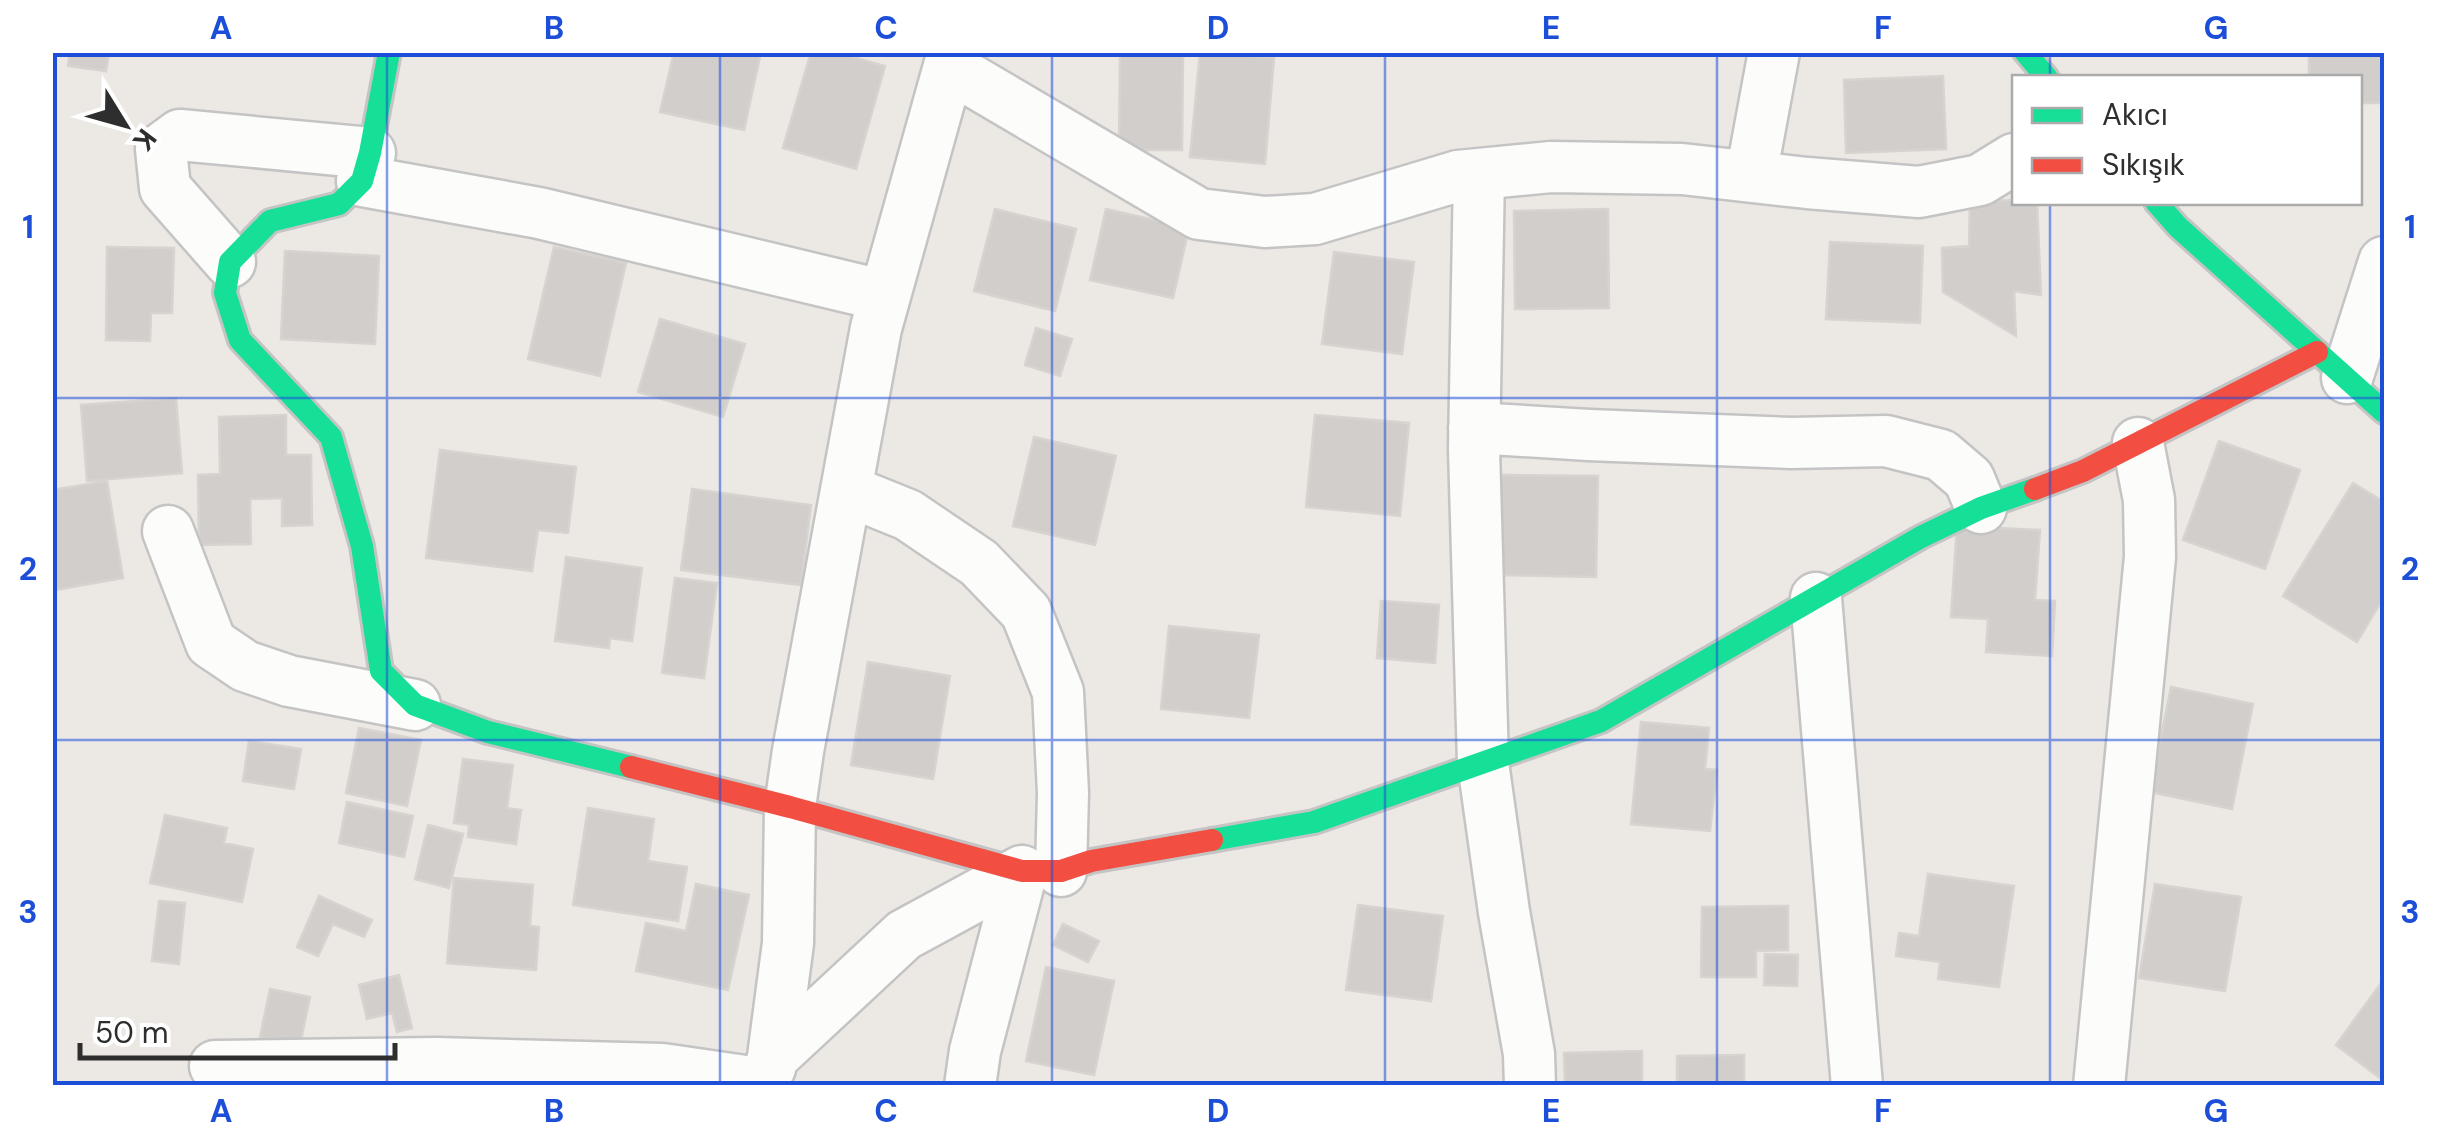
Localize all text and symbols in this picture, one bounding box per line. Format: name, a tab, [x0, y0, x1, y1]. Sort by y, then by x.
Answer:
text: A	[210, 7, 232, 49]
text: B	[544, 7, 564, 49]
text: C	[874, 7, 898, 49]
text: D	[1207, 7, 1229, 49]
text: E	[1542, 7, 1560, 49]
text: F	[1874, 7, 1892, 49]
text: G	[2204, 7, 2228, 49]
north arrow	[75, 75, 175, 175]
legend	[2012, 75, 2362, 205]
text: Akıcı	[2102, 95, 2168, 134]
text: K	[124, 121, 165, 158]
text: Sıkışık	[2102, 145, 2185, 184]
text: 1	[22, 206, 34, 248]
text: 1	[2404, 206, 2416, 248]
text: 2	[19, 548, 37, 590]
text: 2	[2401, 548, 2419, 590]
text: 3	[18, 891, 38, 933]
text: 3	[2400, 891, 2420, 933]
scale bar	[80, 998, 395, 1060]
text: 50 m	[95, 1013, 169, 1052]
text: A	[210, 1090, 232, 1132]
text: B	[544, 1090, 564, 1132]
text: C	[874, 1090, 898, 1132]
text: D	[1207, 1090, 1229, 1132]
text: E	[1542, 1090, 1560, 1132]
text: F	[1874, 1090, 1892, 1132]
text: G	[2204, 1090, 2228, 1132]

